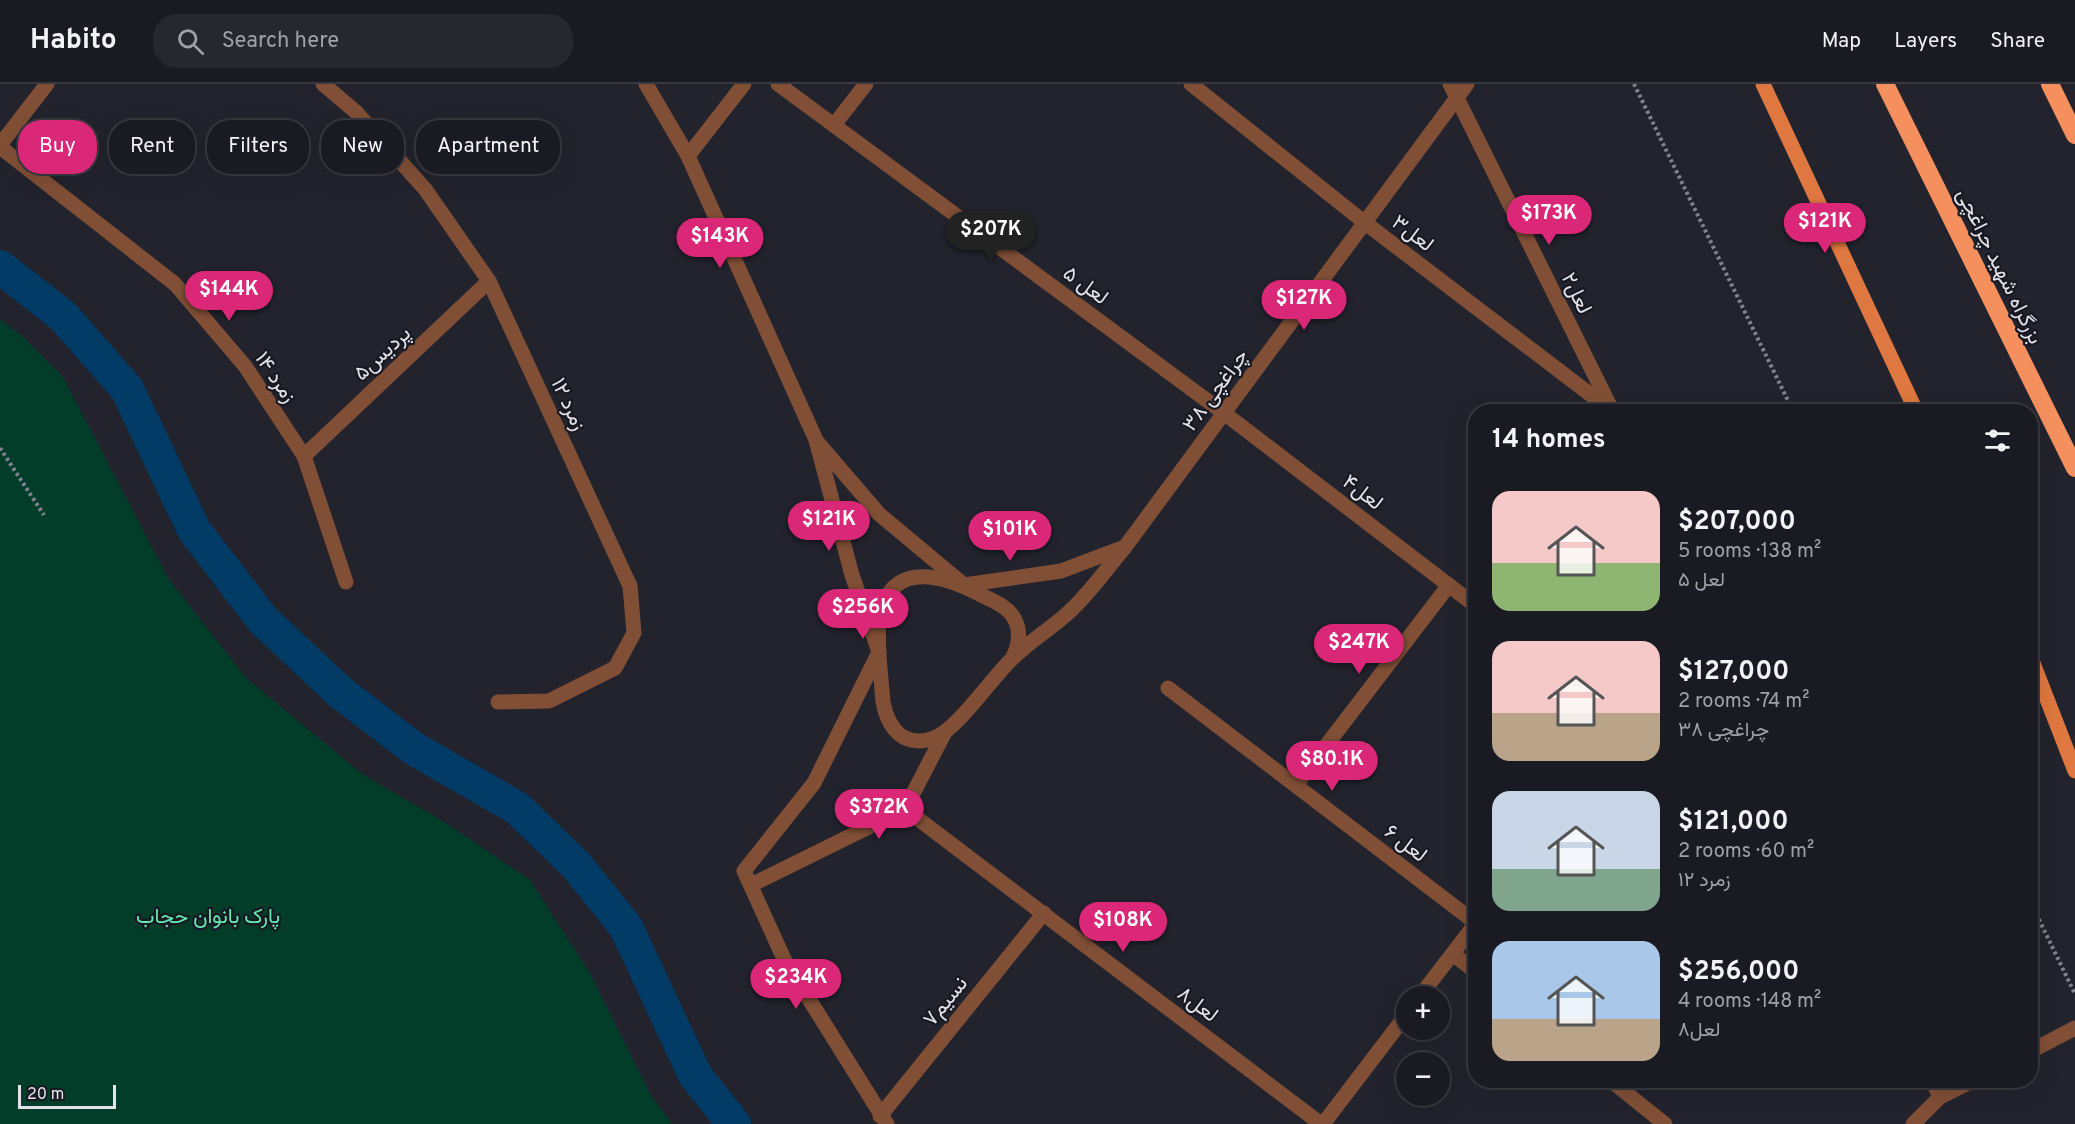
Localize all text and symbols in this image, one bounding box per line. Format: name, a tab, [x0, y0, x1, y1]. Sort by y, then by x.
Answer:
search box	[153, 14, 573, 68]
text: Habito	[30, 23, 117, 59]
icon: search	[174, 25, 207, 58]
text: Search here	[222, 28, 339, 55]
text: Map	[1822, 28, 1861, 55]
text: Layers	[1894, 28, 1957, 55]
text: Share	[1990, 28, 2045, 55]
chip: Buy	[18, 120, 97, 174]
chip: Rent	[109, 120, 195, 174]
chip: Filters	[207, 120, 309, 174]
chip: New	[321, 120, 404, 174]
chip: Apartment	[416, 120, 560, 174]
street label: بزرگراه شهید چراغچی	[1949, 184, 2048, 349]
pin: $173K	[1507, 195, 1591, 246]
text: $173K	[1521, 201, 1577, 227]
pin: $121K	[1783, 203, 1867, 254]
text: $121K	[1798, 209, 1852, 235]
street label: لعل۳	[1386, 210, 1439, 259]
pin: $207K	[949, 211, 1033, 262]
text: $207K	[960, 217, 1022, 243]
pin: $143K	[678, 218, 762, 269]
text: $143K	[690, 224, 750, 250]
street label: لعل ۵	[1057, 261, 1113, 312]
street label: لعل۲	[1554, 268, 1597, 319]
pin: $144K	[187, 271, 271, 322]
text: $144K	[199, 277, 259, 303]
pin: $127K	[1262, 280, 1346, 331]
text: $127K	[1276, 286, 1332, 312]
street label: پردیس۵	[349, 321, 417, 387]
street label: چراغچی ۳۸	[1177, 344, 1255, 438]
street label: زمرد ۱۴	[248, 347, 302, 409]
street label: زمرد ۱۲	[544, 374, 592, 435]
text: 14 homes	[1492, 424, 1606, 457]
icon: filters	[1981, 424, 2014, 457]
street label: لعل۴	[1336, 469, 1388, 517]
pin: $121K	[787, 501, 871, 552]
text: $207,000	[1678, 506, 1796, 539]
text: $121K	[802, 507, 856, 533]
pin: $101K	[968, 511, 1052, 562]
icon: home	[1540, 515, 1612, 587]
text: $101K	[982, 517, 1038, 543]
text: 5 rooms · 138 m²	[1678, 539, 1821, 565]
text: لعل ۵	[1678, 568, 1725, 594]
pin: $256K	[821, 589, 905, 640]
text: $256K	[832, 595, 894, 621]
pin: $247K	[1317, 624, 1401, 675]
text: $247K	[1328, 630, 1390, 656]
text: $127,000	[1678, 656, 1789, 689]
icon: home	[1540, 665, 1612, 737]
text: 2 rooms · 74 m²	[1678, 689, 1809, 715]
text: چراغچی ۳۸	[1678, 718, 1769, 744]
pin: $80.1K	[1283, 741, 1381, 792]
text: $80.1K	[1300, 747, 1364, 773]
pin: $372K	[837, 789, 921, 840]
text: $372K	[849, 795, 909, 821]
text: $121,000	[1678, 806, 1789, 839]
icon: home	[1540, 815, 1612, 887]
street label: لعل ۶	[1378, 819, 1432, 869]
text: 2 rooms · 60 m²	[1678, 839, 1814, 865]
text: زمرد ۱۲	[1678, 868, 1731, 894]
pin: $108K	[1081, 902, 1165, 953]
park label: پارک بانوان حجاب	[136, 904, 280, 931]
text: $108K	[1093, 908, 1153, 934]
text: $256,000	[1678, 956, 1799, 989]
pin: $234K	[754, 959, 838, 1010]
text: $234K	[764, 965, 828, 991]
icon: home	[1540, 965, 1612, 1037]
street label: نسیم۷	[918, 971, 975, 1033]
street label: لعل۸	[1171, 981, 1223, 1029]
map controls	[1396, 986, 1450, 1106]
button: +	[1396, 986, 1450, 1040]
text: 4 rooms · 148 m²	[1678, 989, 1821, 1015]
text: لعل۸	[1678, 1018, 1720, 1044]
button: −	[1396, 1052, 1450, 1106]
scale bar	[18, 1082, 116, 1110]
text: 20 m	[27, 1085, 64, 1105]

